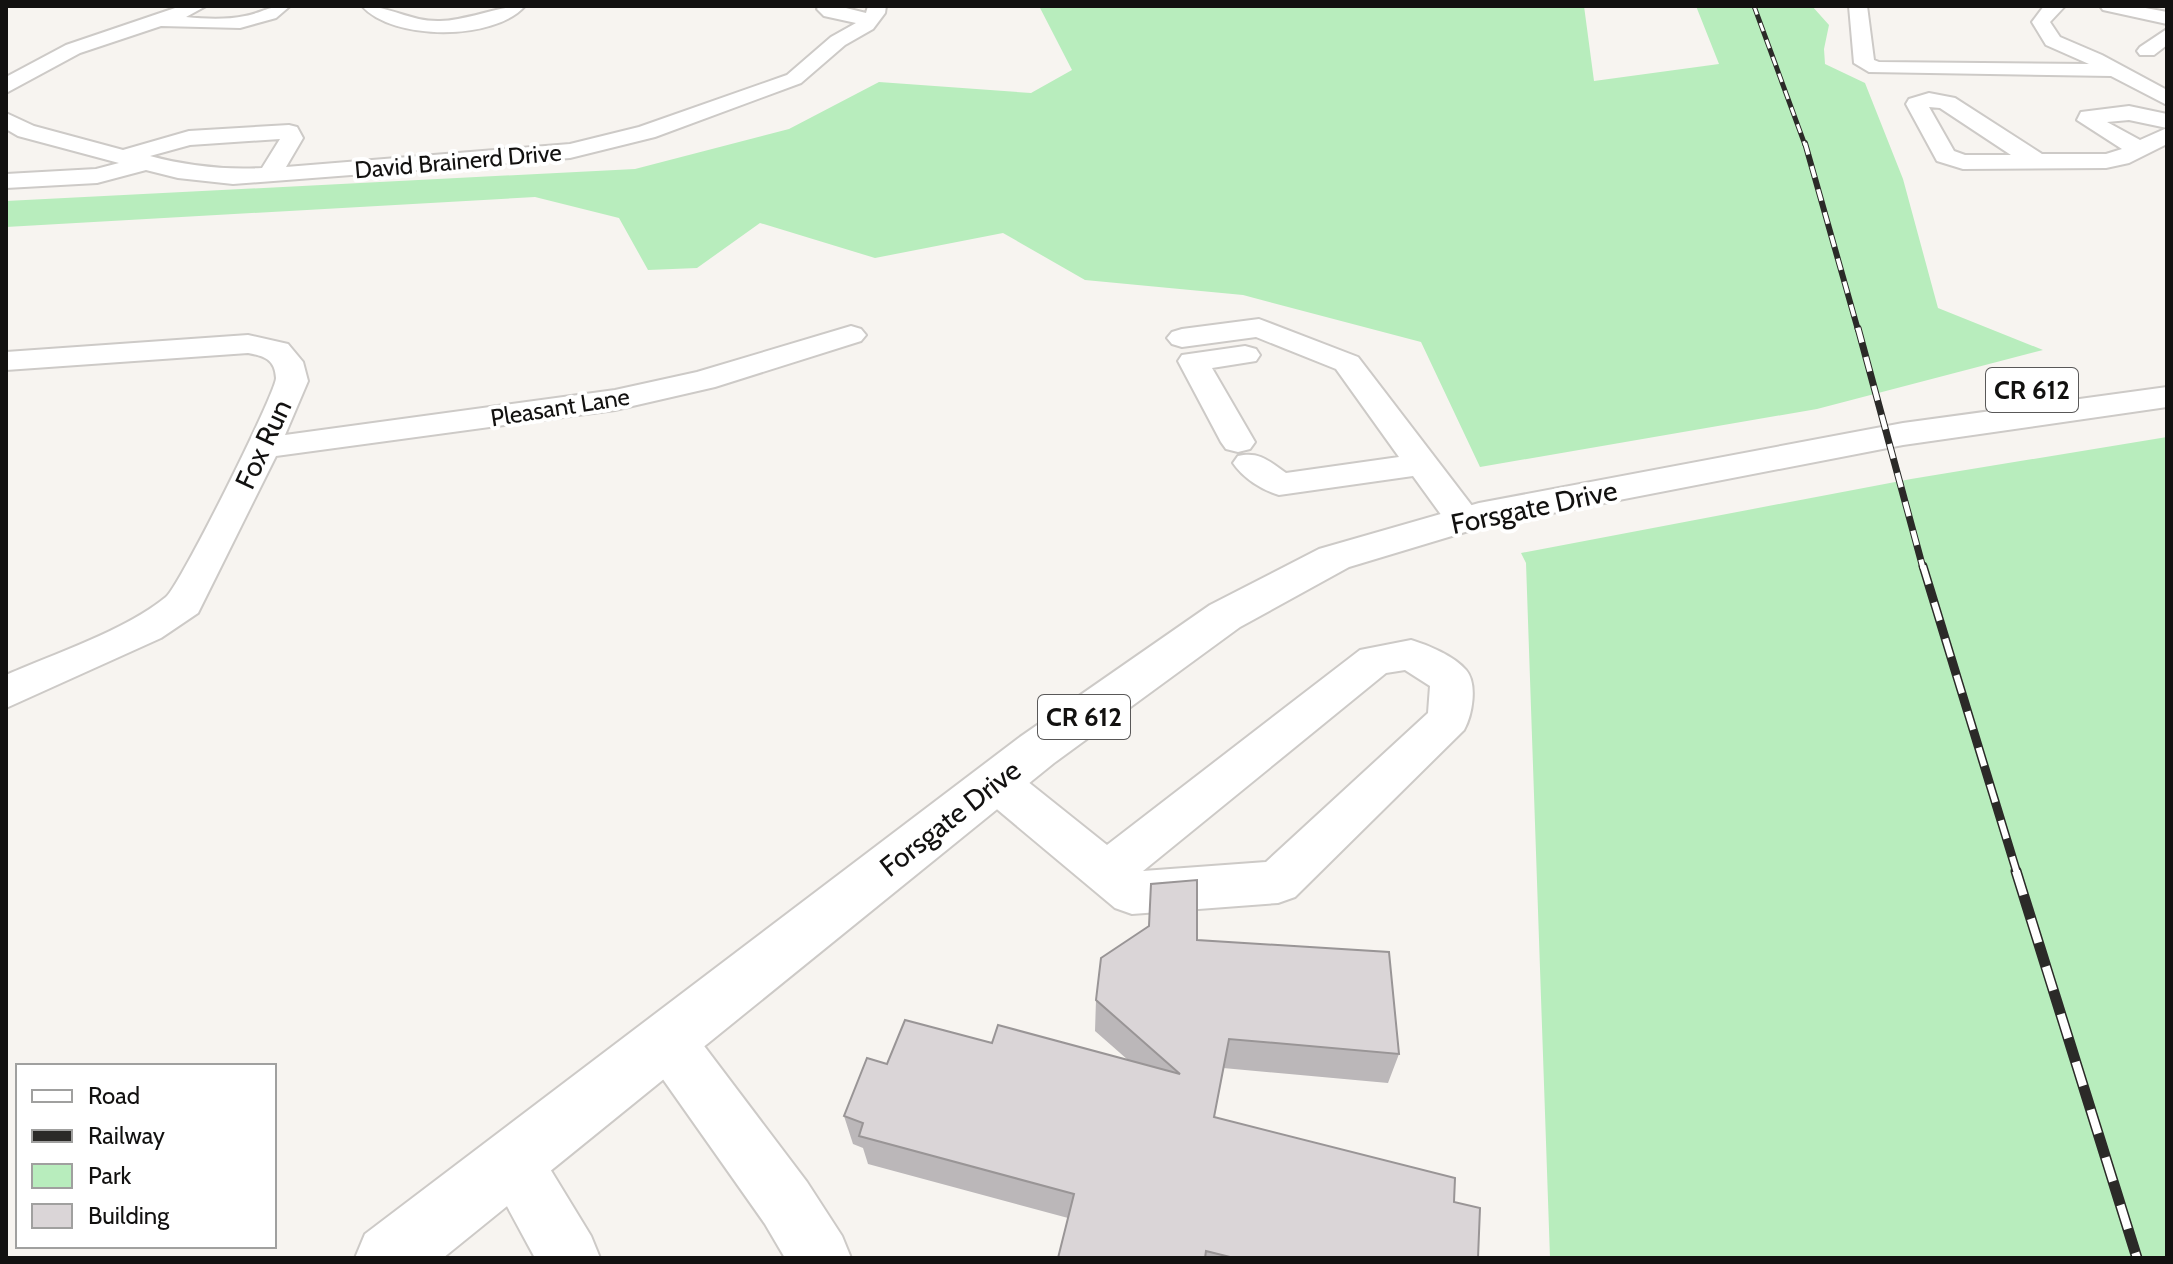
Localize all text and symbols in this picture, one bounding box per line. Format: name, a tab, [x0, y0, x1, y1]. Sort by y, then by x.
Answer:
street label: David Brainerd Drive	[353, 138, 563, 184]
road number: CR 612	[1986, 368, 2078, 412]
street label: Pleasant Lane	[488, 382, 632, 432]
street label: Fox Run	[228, 394, 298, 494]
street label: Forsgate Drive	[1448, 473, 1620, 541]
road number: CR 612	[1038, 695, 1130, 739]
street label: Forsgate Drive	[873, 753, 1027, 883]
legend	[16, 1064, 276, 1248]
text: Road	[88, 1081, 140, 1110]
text: Railway	[88, 1121, 165, 1150]
text: Park	[88, 1161, 131, 1190]
text: Building	[88, 1201, 170, 1230]

